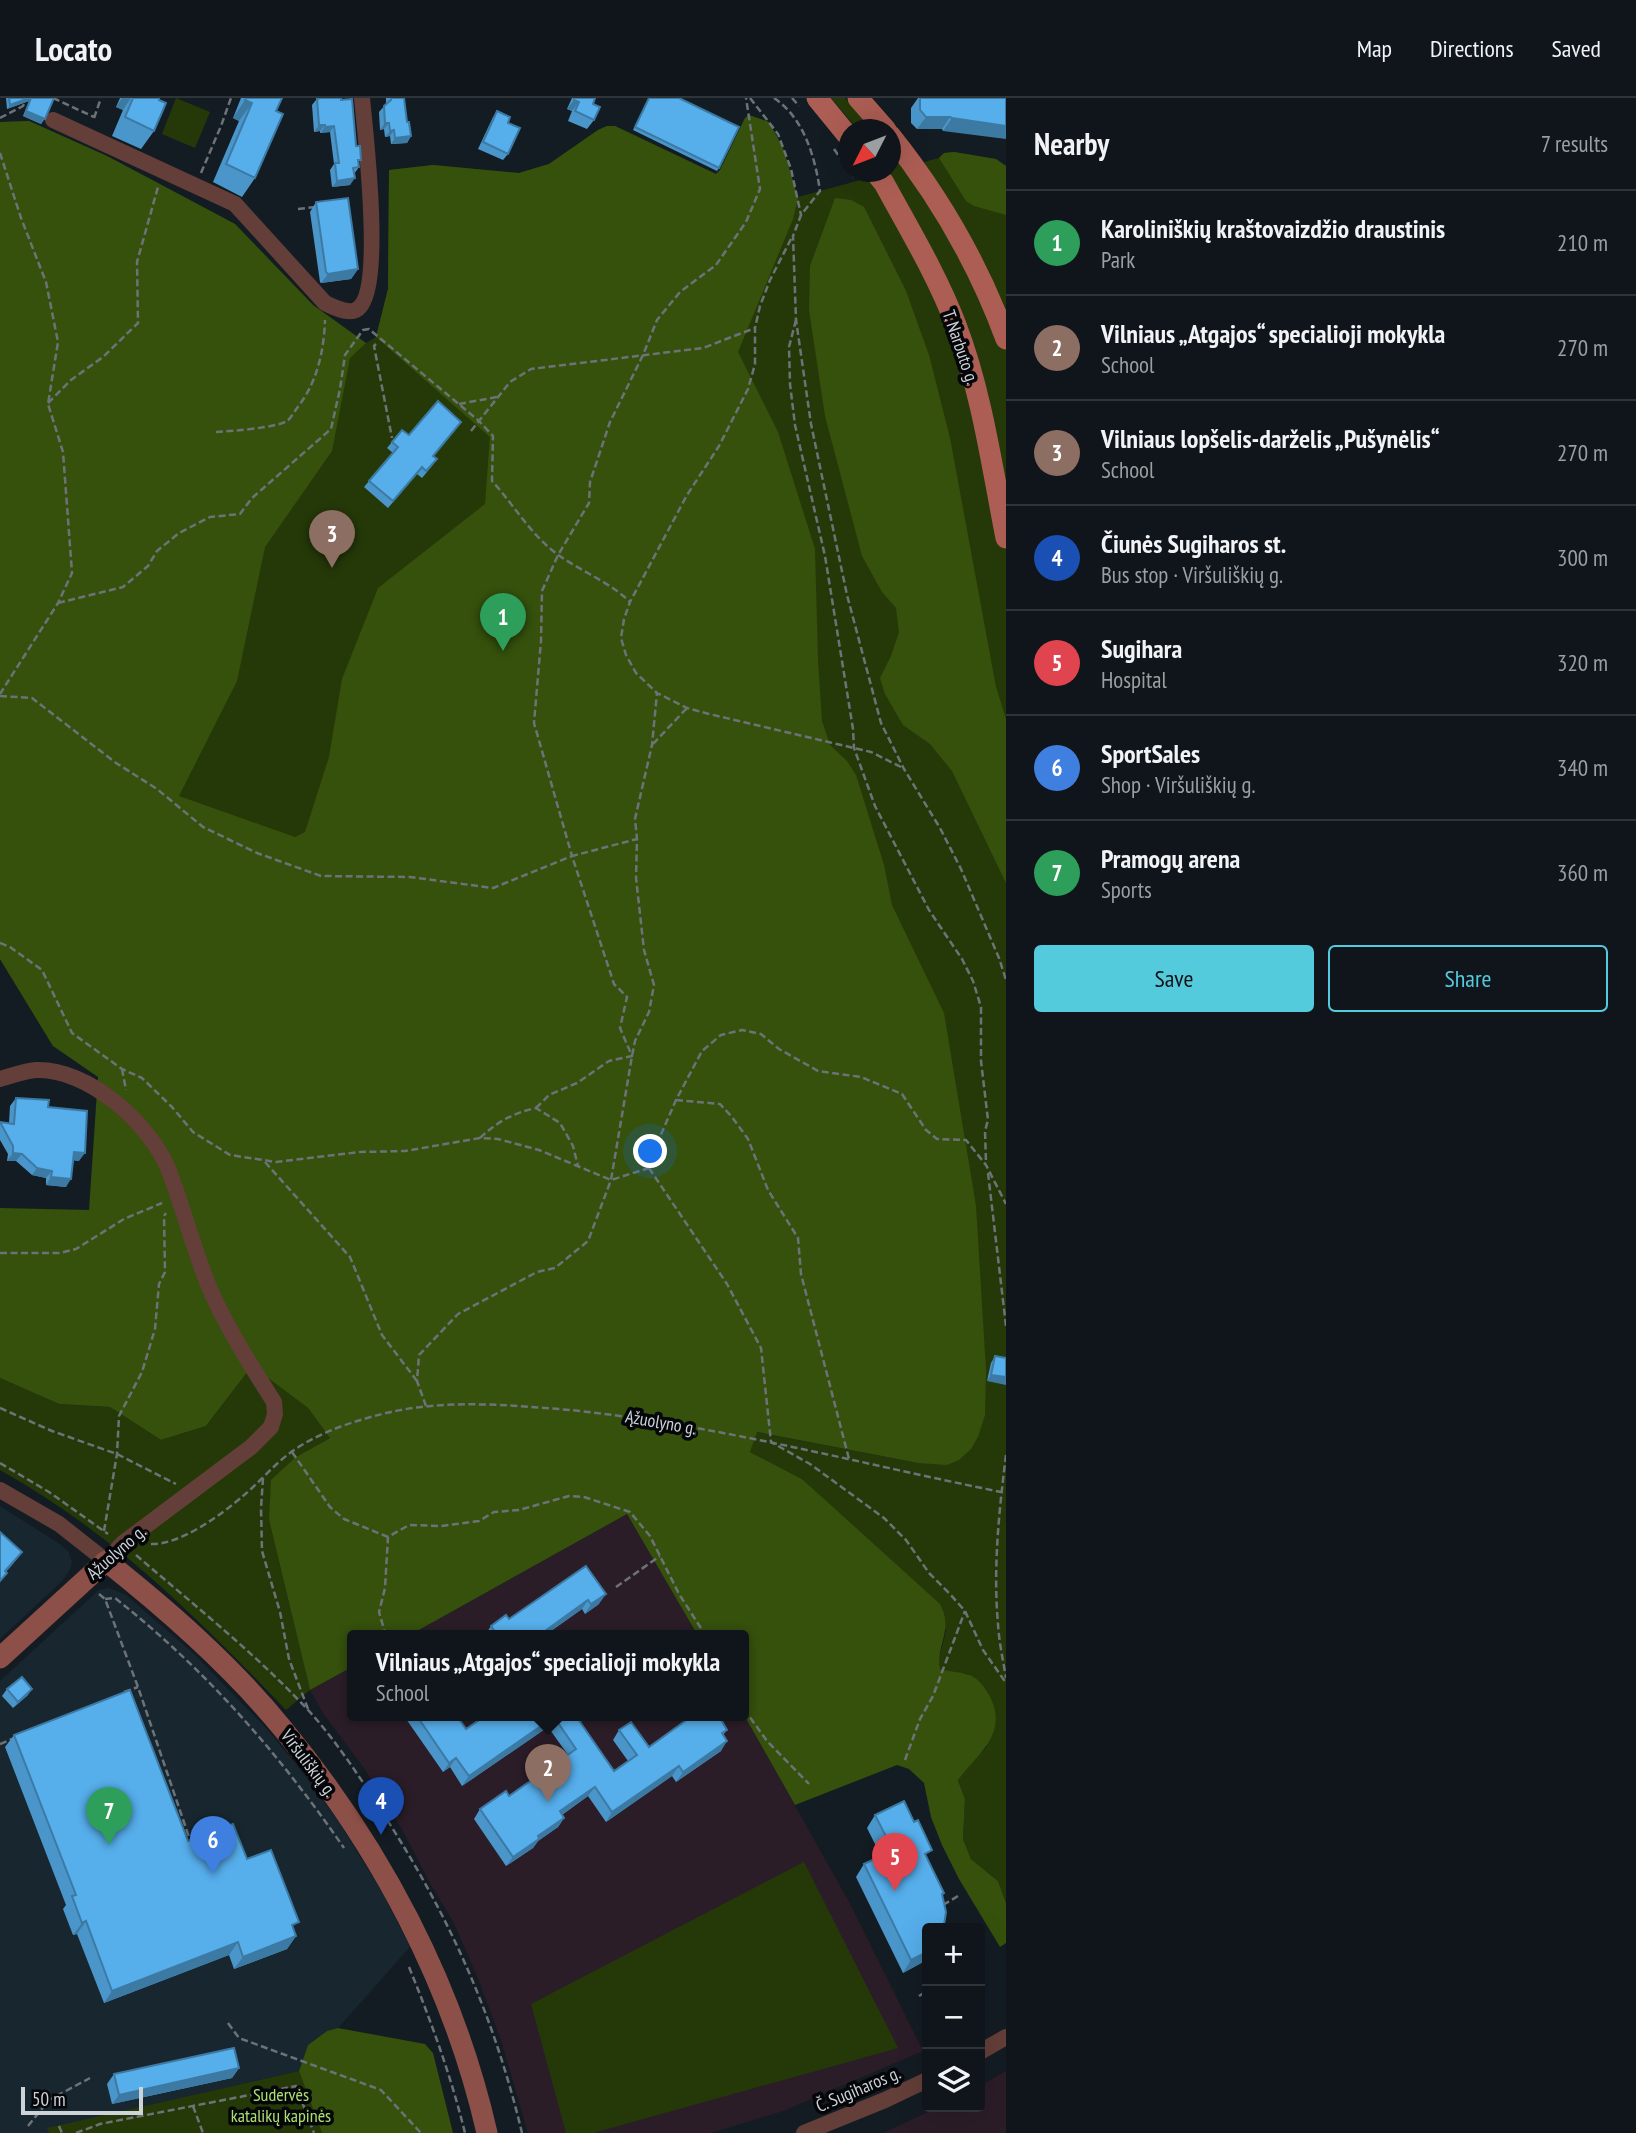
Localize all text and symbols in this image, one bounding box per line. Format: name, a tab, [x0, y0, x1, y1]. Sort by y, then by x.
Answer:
text: Locato	[35, 27, 112, 70]
text: Map	[1357, 33, 1392, 64]
text: Directions	[1430, 33, 1514, 64]
text: Saved	[1552, 33, 1601, 64]
north arrow	[838, 119, 901, 182]
text: Nearby	[1034, 124, 1109, 163]
text: 7 results	[1541, 129, 1608, 158]
text: Karoliniškių kraštovaizdžio draustinis	[1101, 212, 1445, 245]
text: 1	[1052, 228, 1063, 257]
text: 210 m	[1557, 228, 1608, 257]
text: Park	[1101, 245, 1135, 274]
street label: T. Narbuto g.	[938, 307, 984, 387]
text: Vilniaus „Atgajos“ specialioji mokykla	[1101, 317, 1445, 350]
text: 2	[1052, 333, 1063, 362]
text: 270 m	[1557, 333, 1608, 362]
text: School	[1101, 350, 1154, 379]
text: Vilniaus lopšelis-darželis „Pušynėlis“	[1101, 422, 1440, 455]
text: 3	[1052, 438, 1063, 467]
text: 270 m	[1557, 438, 1608, 467]
text: School	[1101, 455, 1154, 484]
pin: 3	[309, 510, 355, 568]
text: Čiunės Sugiharos st.	[1101, 527, 1286, 560]
text: 4	[1052, 543, 1063, 572]
text: 300 m	[1557, 543, 1608, 572]
text: Bus stop · Viršuliškių g.	[1101, 560, 1283, 589]
pin: 1	[480, 593, 526, 651]
text: Sugihara	[1101, 632, 1182, 665]
text: 5	[1052, 648, 1063, 677]
text: 320 m	[1557, 648, 1608, 677]
text: Hospital	[1101, 665, 1167, 694]
text: SportSales	[1101, 737, 1200, 770]
text: 6	[1052, 753, 1063, 782]
text: 340 m	[1557, 753, 1608, 782]
text: Shop · Viršuliškių g.	[1101, 770, 1256, 799]
text: Pramogų arena	[1101, 842, 1240, 875]
text: 7	[1052, 858, 1063, 887]
text: 360 m	[1557, 858, 1608, 887]
text: Sports	[1101, 875, 1152, 904]
button: Save	[1034, 945, 1314, 1012]
button: Share	[1328, 945, 1608, 1012]
your location	[633, 1134, 667, 1168]
street label: Ąžuolyno g.	[624, 1404, 698, 1440]
street label: Ąžuolyno g.	[81, 1520, 151, 1584]
popup	[347, 1630, 749, 1721]
text: Vilniaus „Atgajos“ specialioji mokykla	[376, 1645, 720, 1678]
text: School	[376, 1678, 429, 1707]
street label: Viršuliškių g.	[276, 1724, 342, 1801]
pin: 2	[525, 1744, 571, 1802]
pin: 4	[358, 1777, 404, 1835]
pin: 7	[86, 1787, 132, 1845]
pin: 6	[190, 1816, 236, 1874]
pin: 5	[872, 1833, 918, 1891]
map controls	[922, 1923, 985, 2112]
button: +	[922, 1923, 985, 1986]
button: −	[922, 1986, 985, 2049]
button: layers	[922, 2049, 985, 2112]
street label: Č. Sugiharos g.	[812, 2061, 904, 2117]
park label: Sudervės katalikų kapinės	[231, 2083, 331, 2127]
scale bar	[21, 2084, 144, 2116]
text: 50 m	[32, 2087, 66, 2111]

